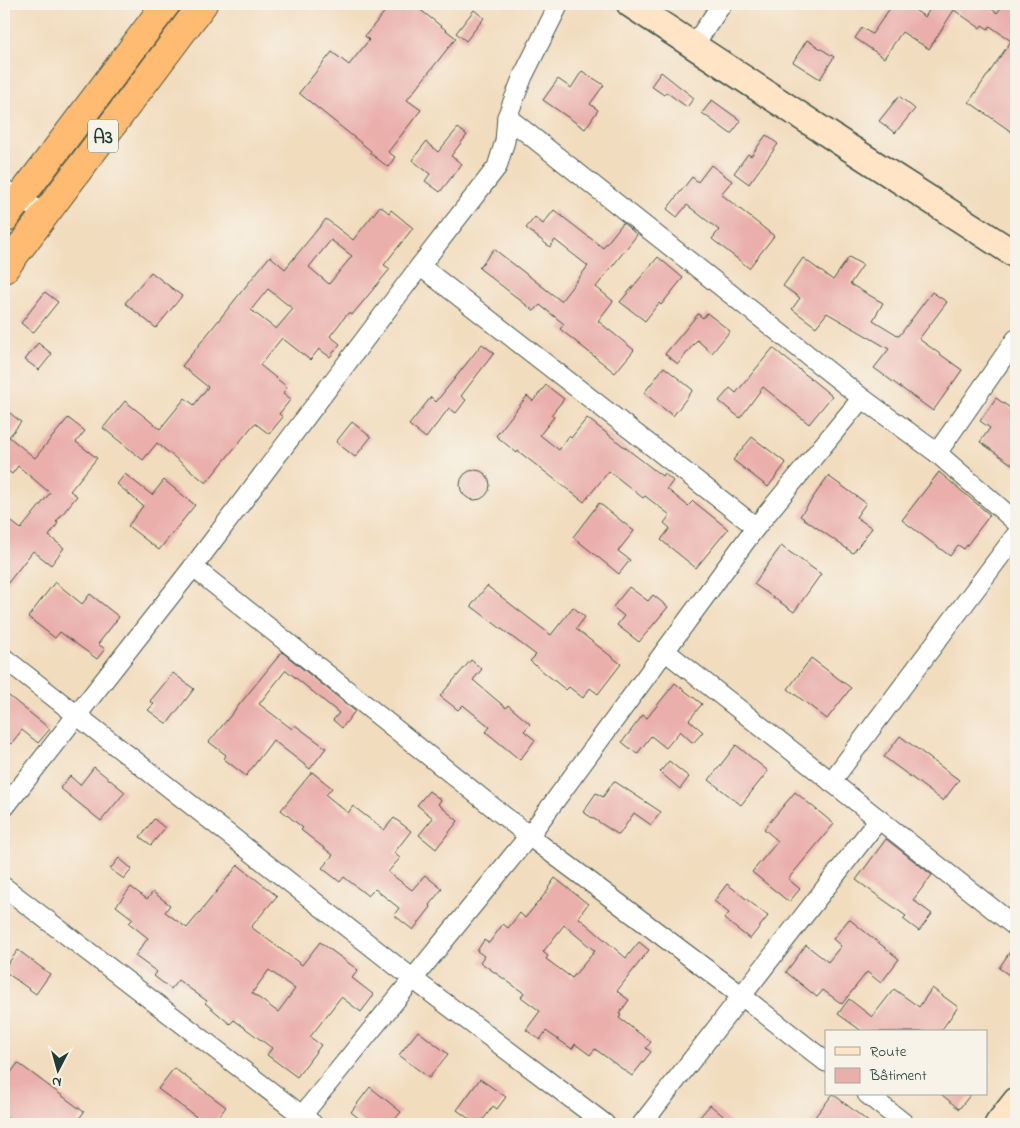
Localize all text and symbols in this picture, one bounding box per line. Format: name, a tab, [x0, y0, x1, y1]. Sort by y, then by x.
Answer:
road number: A3	[88, 120, 118, 152]
legend	[825, 1030, 988, 1096]
text: Route	[870, 1041, 907, 1063]
north arrow	[32, 1046, 82, 1096]
text: Bâtiment	[869, 1065, 927, 1087]
text: N	[51, 1071, 63, 1092]

